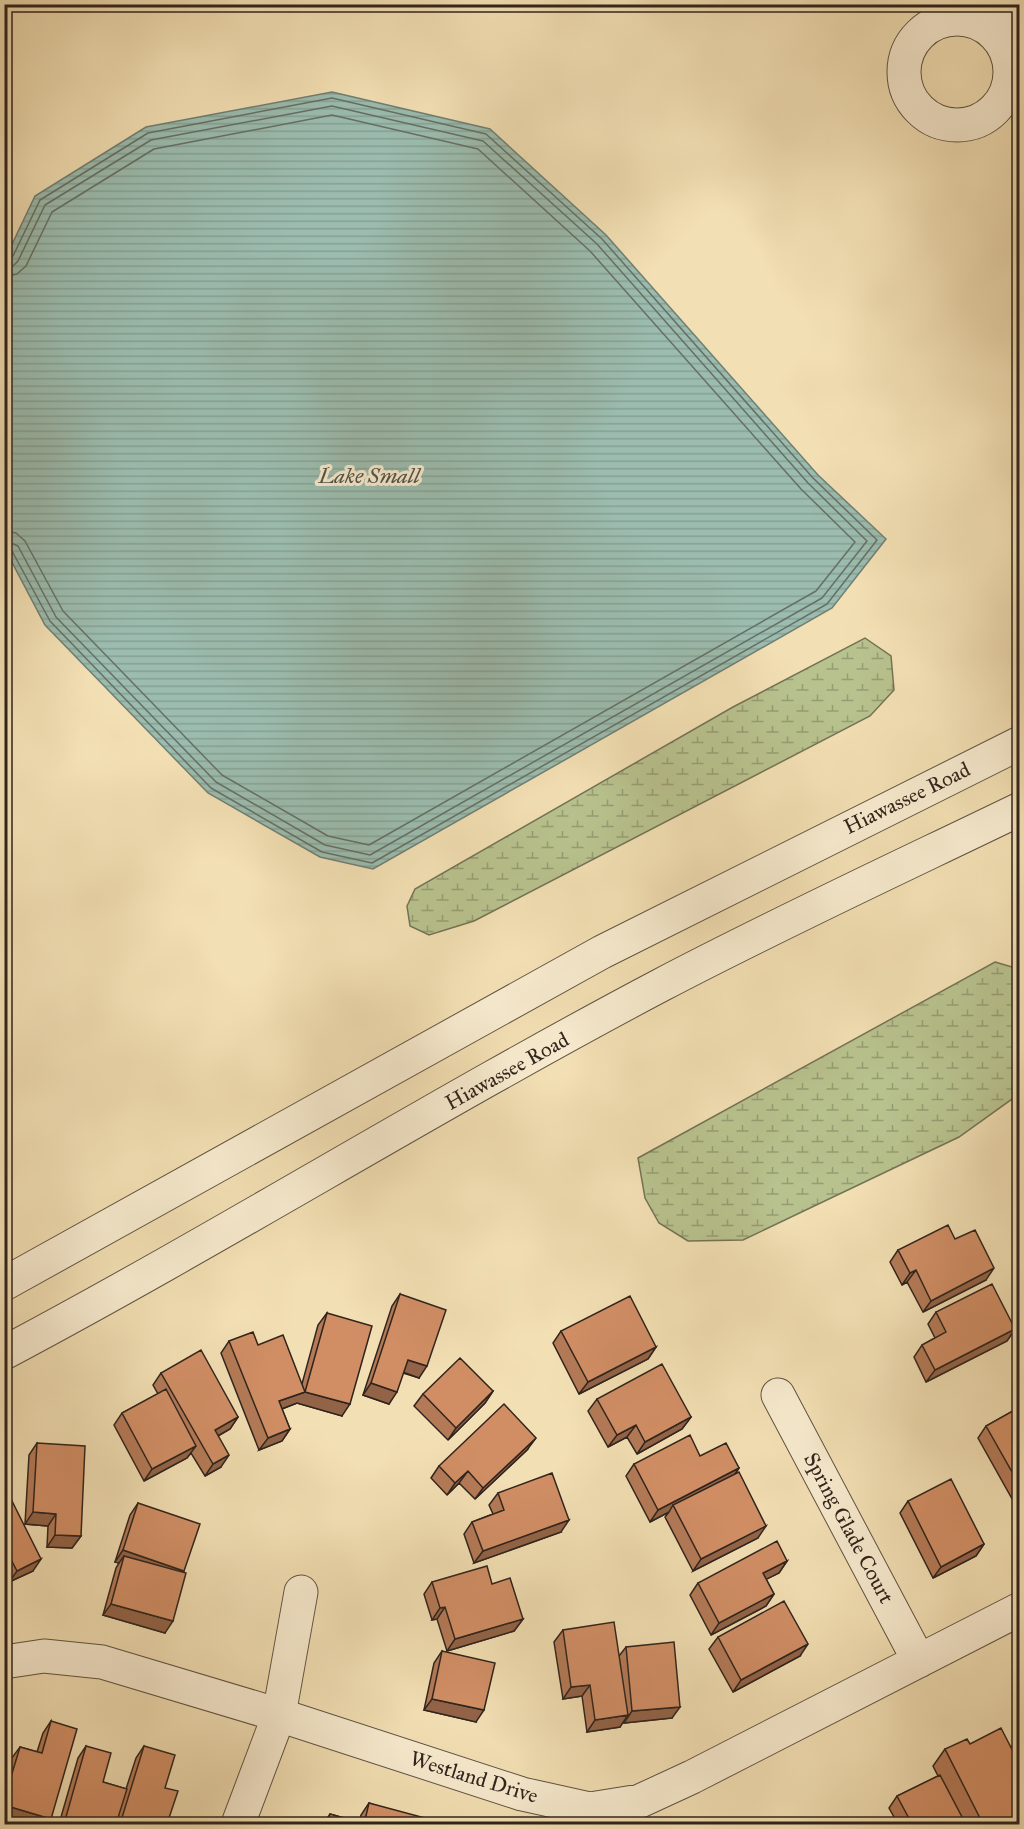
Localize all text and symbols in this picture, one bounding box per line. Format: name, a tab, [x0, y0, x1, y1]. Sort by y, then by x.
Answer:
water label: Lake Small	[317, 462, 422, 489]
street label: Hiawassee Road	[840, 756, 975, 840]
street label: Hiawassee Road	[441, 1026, 574, 1116]
street label: Spring Glade Court	[798, 1448, 900, 1608]
street label: Westland Drive	[407, 1745, 541, 1809]

